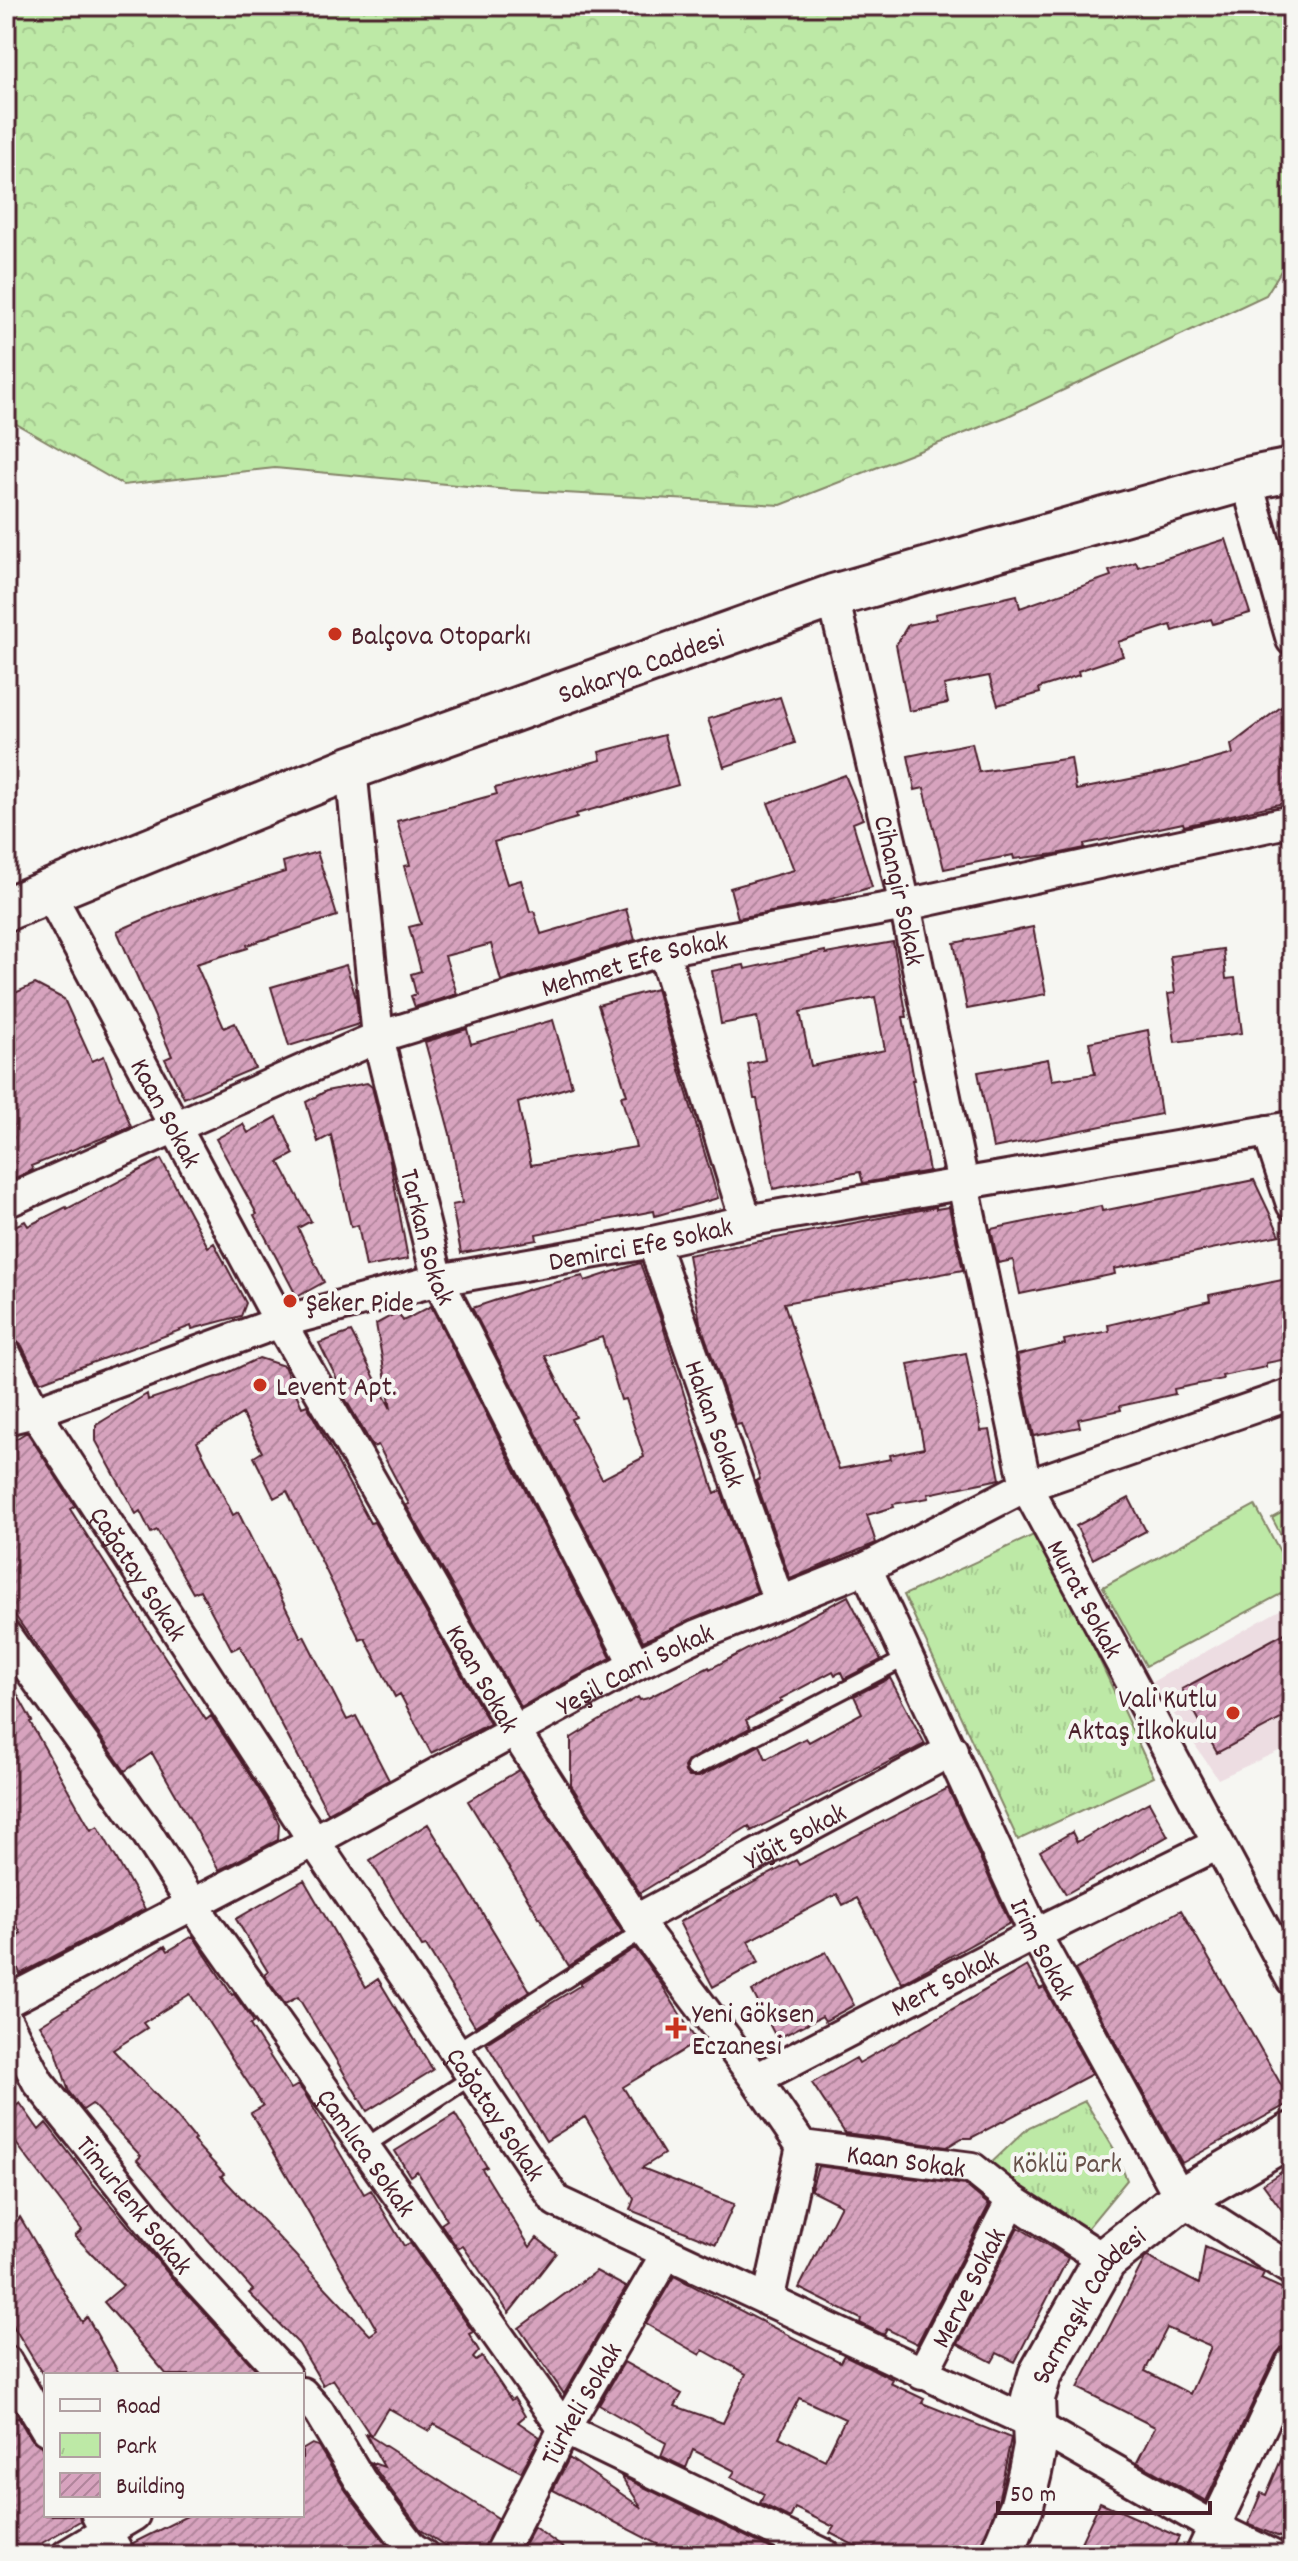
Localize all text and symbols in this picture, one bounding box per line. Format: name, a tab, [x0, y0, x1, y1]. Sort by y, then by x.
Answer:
place label: Balçova Otoparkı	[351, 619, 531, 659]
street label: Sakarya Caddesi	[553, 621, 731, 717]
marker: Balçova Otoparkı	[326, 625, 344, 643]
street label: Cihangir Sokak	[860, 812, 932, 970]
street label: Mehmet Efe Sokak	[537, 923, 732, 1011]
street label: Kaan Sokak	[117, 1052, 209, 1177]
street label: Tarkan Sokak	[386, 1165, 463, 1314]
street label: Demirci Efe Sokak	[546, 1210, 737, 1285]
place label: Şeker Pide	[306, 1286, 414, 1326]
marker: Şeker Pide	[281, 1292, 299, 1310]
street label: Hakan Sokak	[671, 1356, 752, 1494]
place label: Levent Apt.	[276, 1370, 397, 1410]
marker: Levent Apt.	[251, 1376, 269, 1394]
street label: Çağatay Sokak	[77, 1500, 194, 1651]
street label: Murat Sokak	[1034, 1534, 1130, 1667]
street label: Yeşil Cami Sokak	[551, 1616, 721, 1729]
street label: Kaan Sokak	[433, 1618, 527, 1742]
place label: Vali Kutlu Aktaş İlkokulu	[1068, 1682, 1217, 1754]
marker: Vali Kutlu Aktaş İlkokulu	[1224, 1704, 1242, 1722]
street label: Yiğit Sokak	[739, 1795, 855, 1883]
street label: Irim Sokak	[996, 1893, 1083, 2009]
street label: Mert Sokak	[885, 1941, 1007, 2030]
place label: Yeni Göksen Eczanesi	[692, 1997, 814, 2069]
marker: Yeni Göksen Eczanesi	[667, 2019, 685, 2037]
street label: Çağatay Sokak	[434, 2041, 552, 2191]
street label: Çamlıca Sokak	[304, 2082, 423, 2227]
street label: Timurlenk Sokak	[63, 2129, 200, 2286]
street label: Kaan Sokak	[844, 2137, 968, 2192]
park label: Köklü Park	[1012, 2147, 1122, 2187]
street label: Sarmaşık Caddesi	[1023, 2219, 1157, 2390]
street label: Merve Sokak	[924, 2222, 1019, 2356]
street label: Türkeli Sokak	[533, 2336, 635, 2474]
legend	[44, 2373, 304, 2517]
text: Road	[116, 2391, 161, 2425]
text: Park	[116, 2431, 157, 2465]
scale bar	[998, 2465, 1210, 2515]
text: Building	[116, 2471, 185, 2505]
text: 50 m	[1010, 2479, 1056, 2513]

